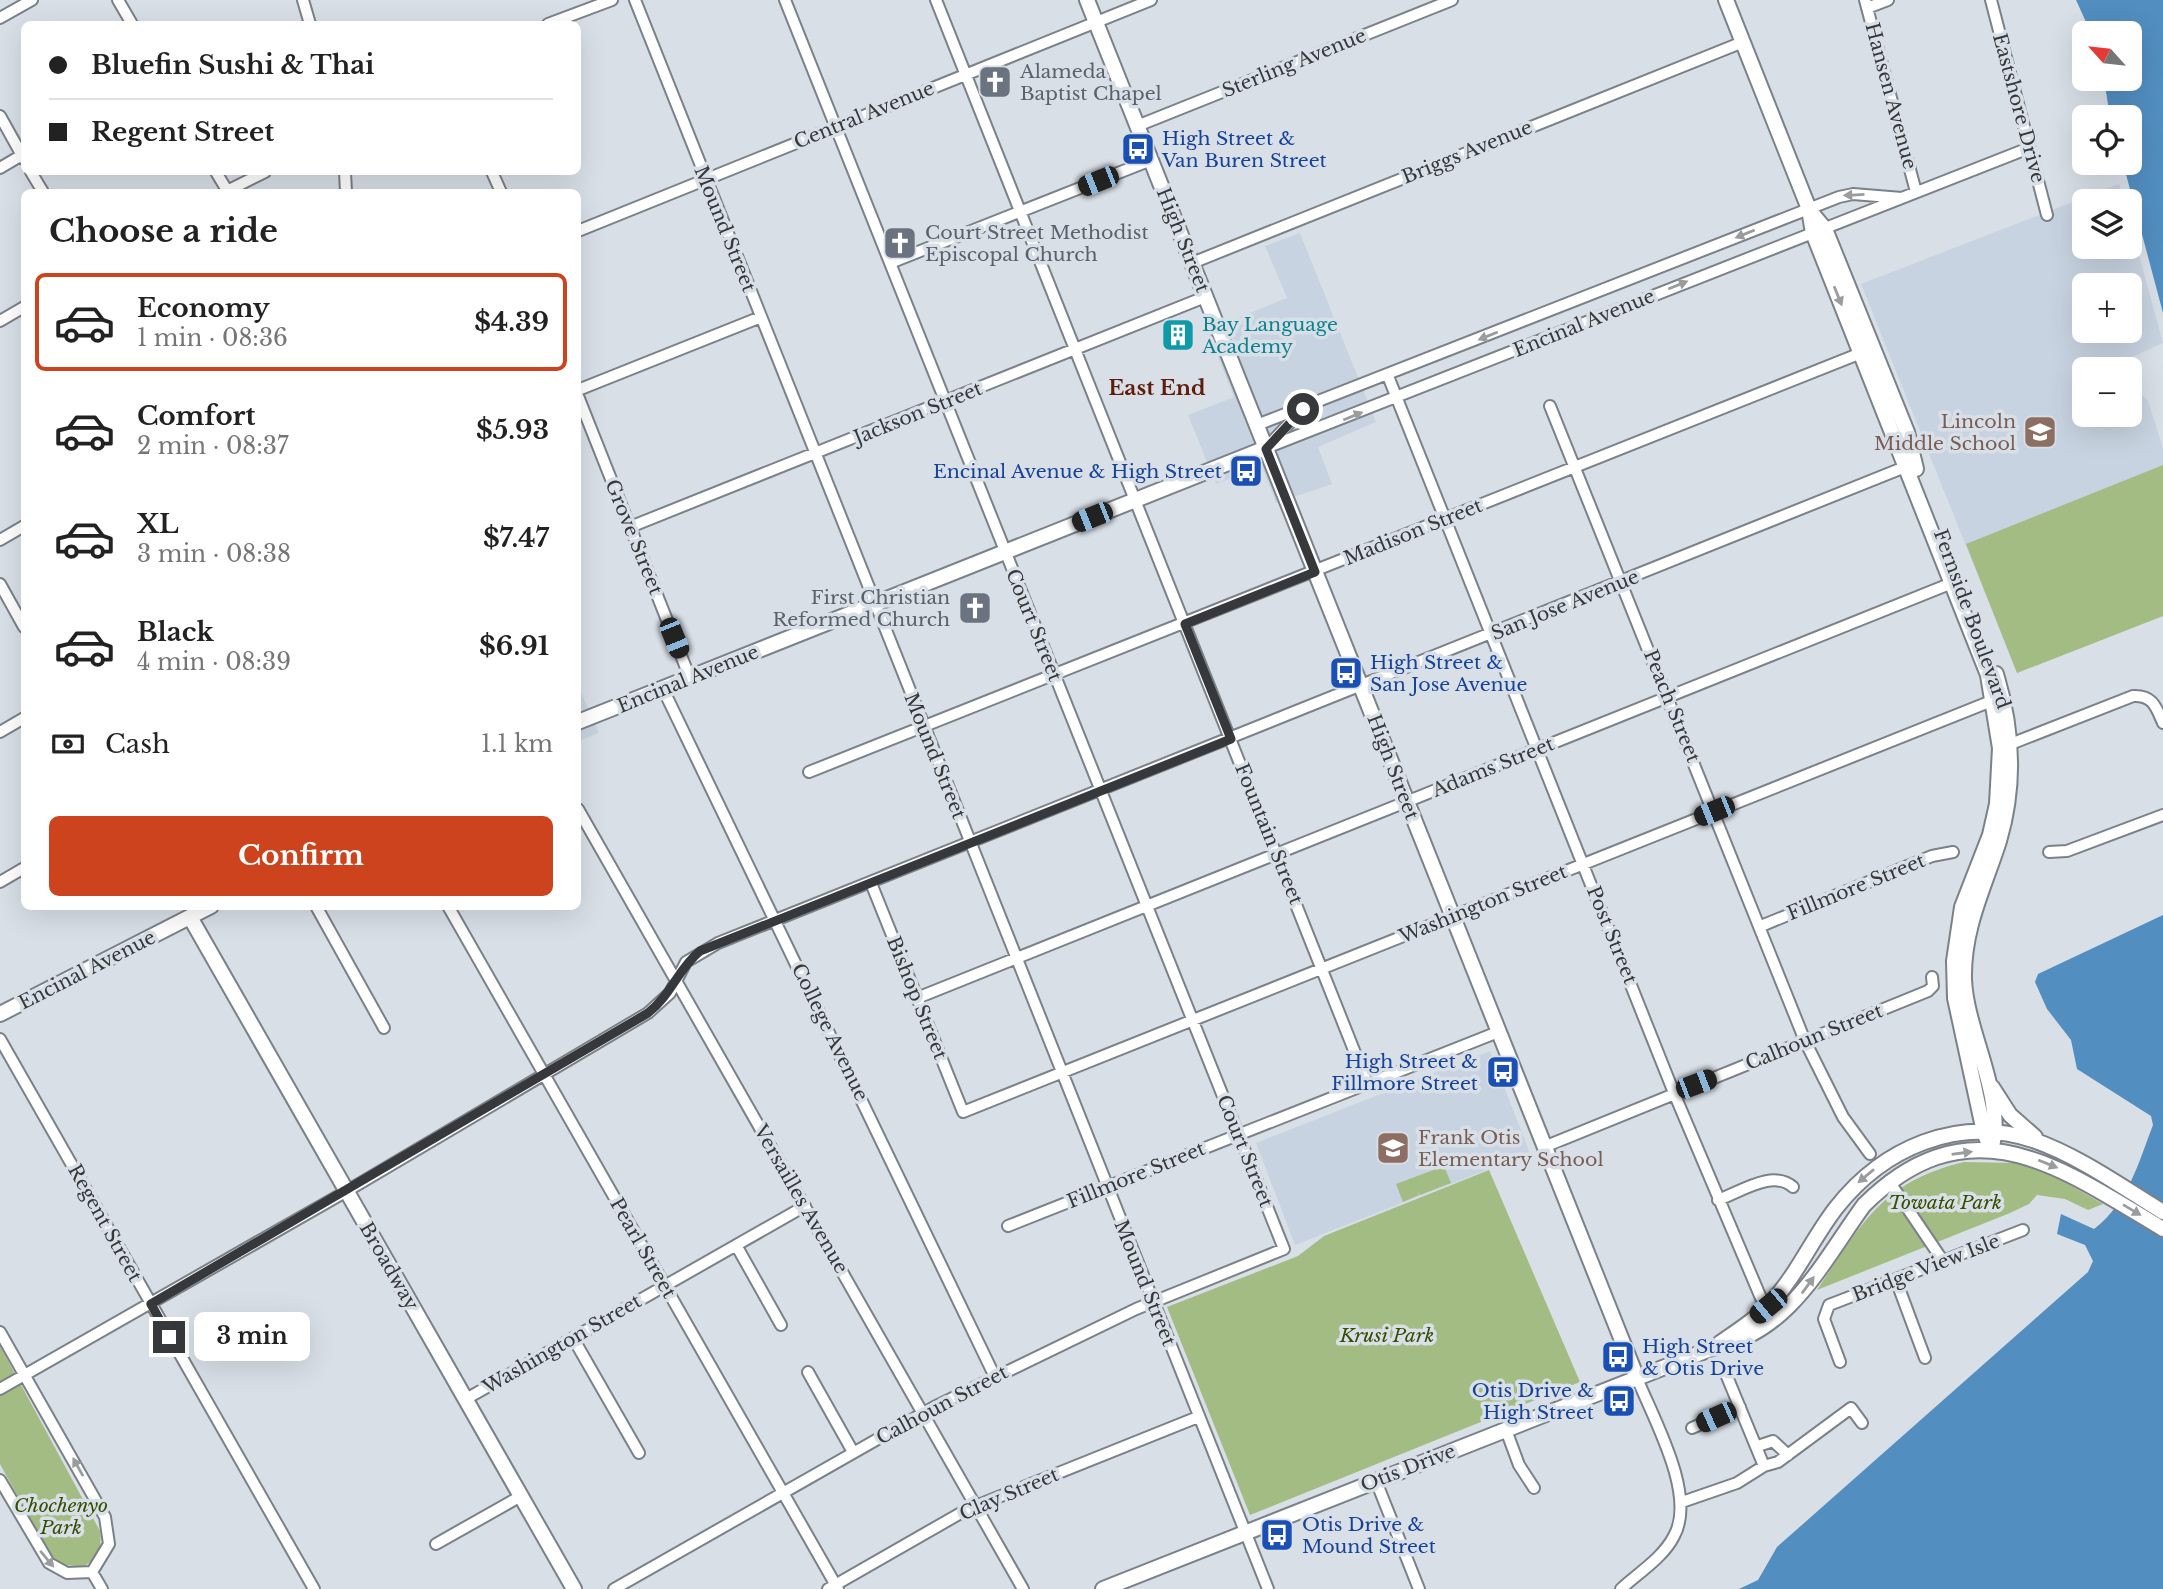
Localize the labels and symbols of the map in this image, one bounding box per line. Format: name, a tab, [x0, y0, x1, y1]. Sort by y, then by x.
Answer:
street label: Hansen Avenue	[1860, 20, 1922, 172]
north arrow	[2072, 21, 2142, 91]
street label: Sterling Avenue	[1219, 24, 1369, 102]
street label: Eastshore Drive	[1988, 31, 2050, 185]
place label: Alameda Baptist Chapel	[1019, 60, 1162, 105]
church icon: Alameda Baptist Chapel	[976, 63, 1014, 101]
street label: Central Avenue	[791, 76, 937, 154]
street label: Briggs Avenue	[1398, 115, 1536, 189]
place label: High Street & Van Buren Street	[1161, 127, 1328, 172]
bus stop icon: High Street & Van Buren Street	[1119, 130, 1157, 168]
street label: Mound Street	[689, 163, 761, 296]
car	[1075, 163, 1122, 199]
street label: High Street	[1152, 184, 1215, 297]
one-way arrow	[1843, 190, 1865, 201]
place label: Court Street Methodist Episcopal Church	[925, 221, 1149, 266]
church icon: Court Street Methodist Episcopal Church	[881, 224, 919, 262]
one-way arrow	[1735, 228, 1756, 239]
one-way arrow	[1667, 280, 1688, 291]
street label: Encinal Avenue	[1510, 284, 1658, 362]
one-way arrow	[1832, 286, 1844, 306]
place label: Bay Language Academy	[1201, 313, 1338, 358]
building icon: Bay Language Academy	[1159, 316, 1197, 354]
one-way arrow	[1478, 331, 1499, 342]
district label: East End	[1108, 375, 1206, 401]
street label: Jackson Street	[848, 377, 986, 450]
route start	[1287, 393, 1319, 425]
place label: Lincoln Middle School	[1874, 410, 2016, 455]
one-way arrow	[1343, 411, 1364, 422]
school or university icon: Lincoln Middle School	[2021, 413, 2059, 451]
bus stop icon: Encinal Avenue & High Street	[1227, 452, 1265, 490]
place label: Encinal Avenue & High Street	[933, 460, 1223, 483]
street label: Grove Street	[600, 476, 668, 599]
street label: Madison Street	[1340, 493, 1486, 570]
car	[1069, 499, 1116, 535]
street label: Fernside Boulevard	[1929, 526, 2015, 712]
street label: Court Street	[1001, 565, 1067, 685]
street label: San Jose Avenue	[1488, 565, 1642, 645]
place label: First Christian Reformed Church	[772, 586, 950, 631]
church icon: First Christian Reformed Church	[956, 589, 994, 627]
car	[657, 615, 692, 661]
street label: Encinal Avenue	[614, 640, 762, 718]
street label: Peach Street	[1639, 646, 1705, 767]
place label: High Street & San Jose Avenue	[1370, 651, 1527, 696]
bus stop icon: High Street & San Jose Avenue	[1327, 654, 1365, 692]
street label: Mound Street	[899, 690, 971, 823]
street label: High Street	[1362, 711, 1424, 824]
street label: Adams Street	[1428, 732, 1558, 802]
street label: Fountain Street	[1230, 760, 1308, 909]
car	[1691, 793, 1738, 829]
street label: Fillmore Street	[1784, 849, 1929, 925]
street label: Washington Street	[1395, 859, 1571, 949]
street label: Post Street	[1582, 883, 1642, 988]
street label: Encinal Avenue	[15, 926, 159, 1014]
street label: Bishop Street	[882, 933, 952, 1064]
street label: College Avenue	[787, 959, 873, 1105]
street label: Calhoun Street	[1742, 999, 1887, 1075]
place label: High Street & Fillmore Street	[1331, 1050, 1479, 1095]
bus stop icon: High Street & Fillmore Street	[1484, 1053, 1522, 1091]
car	[1673, 1067, 1720, 1101]
street label: Court Street	[1212, 1091, 1278, 1211]
street label: Versailles Avenue	[749, 1120, 853, 1277]
place label: Frank Otis Elementary School	[1418, 1126, 1604, 1171]
school or university icon: Frank Otis Elementary School	[1374, 1129, 1412, 1167]
street label: Fillmore Street	[1064, 1137, 1209, 1213]
one-way arrow	[1951, 1147, 1973, 1158]
one-way arrow	[2038, 1158, 2059, 1169]
street label: Regent Street	[63, 1160, 147, 1286]
one-way arrow	[1857, 1168, 1875, 1183]
park label: Towata Park	[1888, 1191, 2002, 1214]
street label: Pearl Street	[605, 1194, 681, 1303]
one-way arrow	[2122, 1204, 2141, 1217]
street label: Mound Street	[1109, 1217, 1181, 1350]
street label: Broadway	[355, 1218, 423, 1314]
street label: Bridge View Isle	[1849, 1229, 2003, 1307]
one-way arrow	[1801, 1276, 1815, 1294]
car	[1746, 1284, 1791, 1328]
street label: Washington Street	[478, 1289, 646, 1399]
callout: 3 min	[194, 1312, 309, 1362]
route end	[153, 1321, 185, 1353]
park label: Krusi Park	[1339, 1324, 1434, 1347]
place label: High Street & Otis Drive	[1642, 1335, 1764, 1380]
bus stop icon: High Street & Otis Drive	[1599, 1338, 1637, 1376]
street label: Calhoun Street	[872, 1360, 1013, 1449]
place label: Otis Drive & High Street	[1472, 1379, 1595, 1424]
bus stop icon: Otis Drive & High Street	[1600, 1382, 1638, 1420]
car	[1693, 1399, 1740, 1435]
street label: Otis Drive	[1357, 1439, 1459, 1497]
one-way arrow	[72, 1458, 84, 1477]
street label: Clay Street	[956, 1462, 1063, 1525]
park label: Chochenyo Park	[14, 1494, 108, 1539]
place label: Otis Drive & Mound Street	[1302, 1513, 1437, 1558]
bus stop icon: Otis Drive & Mound Street	[1258, 1516, 1296, 1554]
one-way arrow	[40, 1550, 55, 1568]

